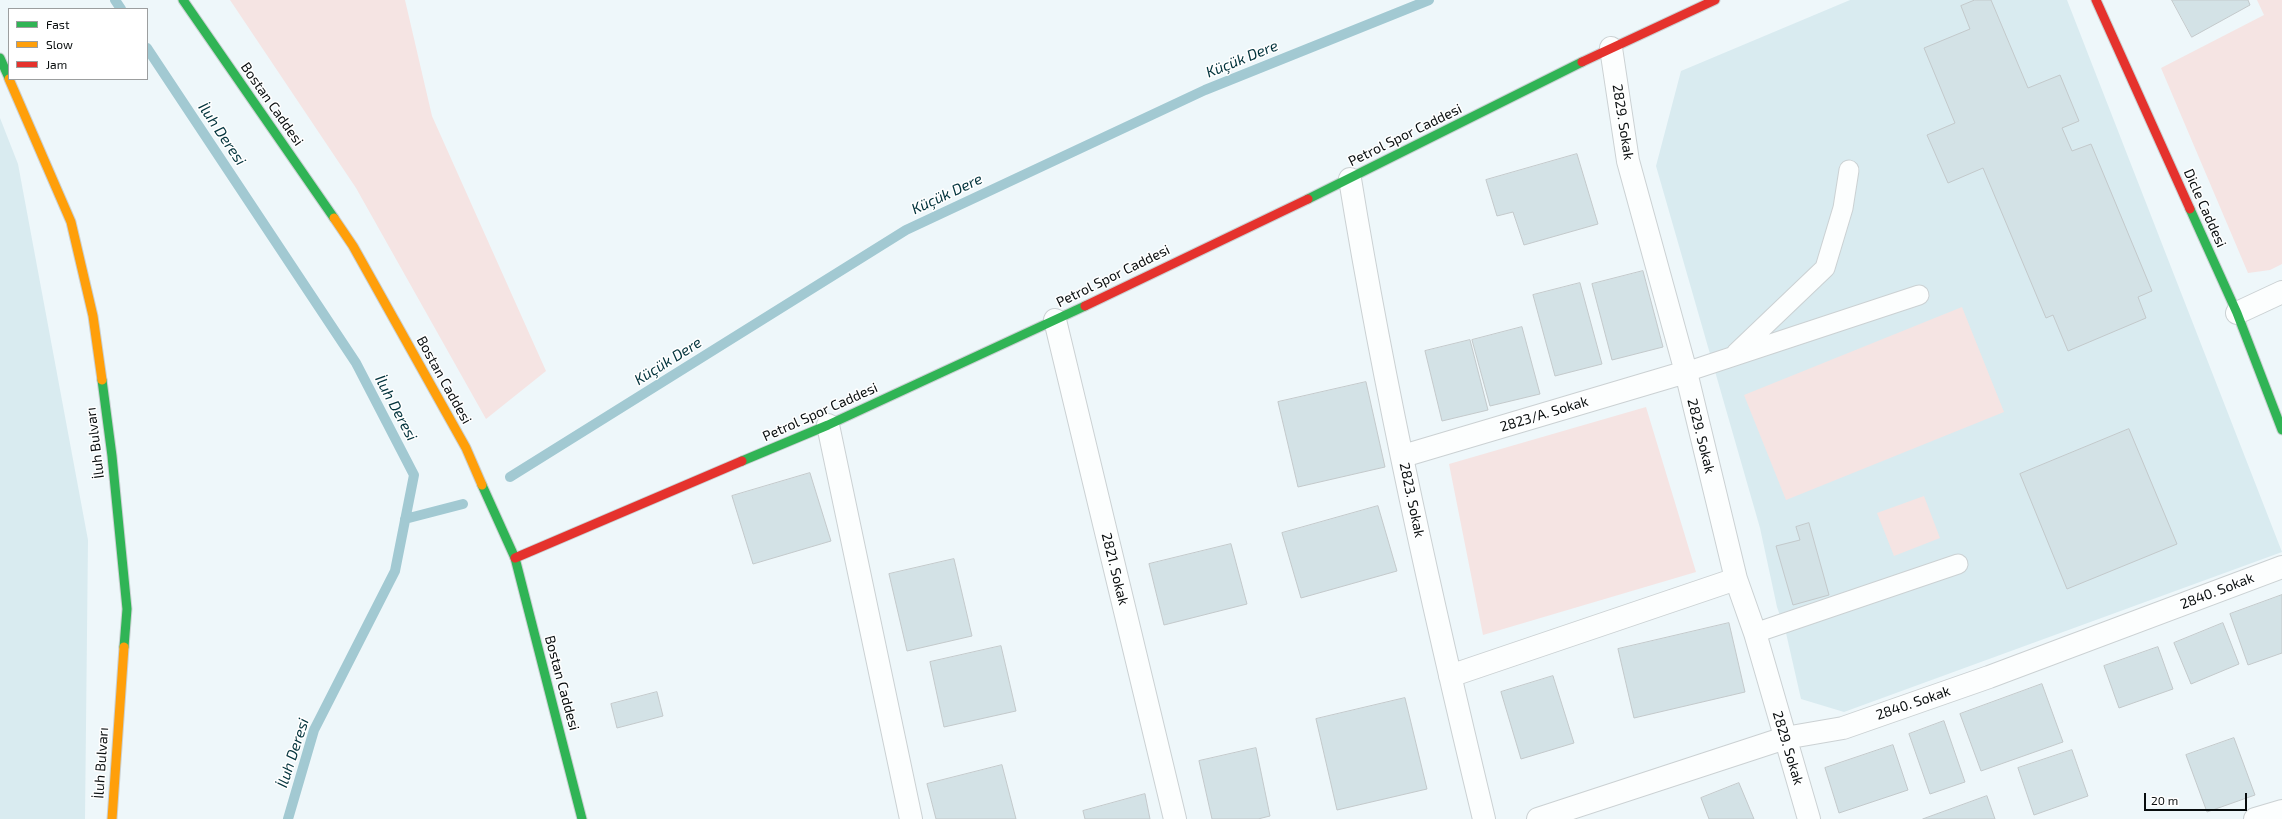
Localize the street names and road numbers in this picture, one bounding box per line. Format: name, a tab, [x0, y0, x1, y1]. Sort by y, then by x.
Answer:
street label: Bostan Caddesi	[237, 59, 307, 149]
street label: 2829. Sokak	[1609, 83, 1637, 161]
street label: Petrol Spor Caddesi	[1346, 100, 1464, 170]
street label: Dicle Caddesi	[2180, 166, 2230, 250]
street label: Petrol Spor Caddesi	[1054, 241, 1172, 311]
street label: Bostan Caddesi	[413, 333, 475, 427]
street label: Petrol Spor Caddesi	[760, 379, 880, 445]
street label: 2823/A. Sokak	[1498, 393, 1590, 435]
street label: 2829. Sokak	[1684, 397, 1718, 475]
street label: İluh Bulvarı	[82, 406, 108, 480]
street label: 2823. Sokak	[1396, 461, 1428, 539]
street label: 2821. Sokak	[1098, 531, 1132, 607]
street label: 2840. Sokak	[2178, 569, 2256, 613]
street label: Bostan Caddesi	[541, 634, 583, 732]
street label: 2840. Sokak	[1874, 682, 1952, 724]
street label: 2829. Sokak	[1769, 709, 1807, 787]
street label: İluh Bulvarı	[90, 727, 112, 799]

